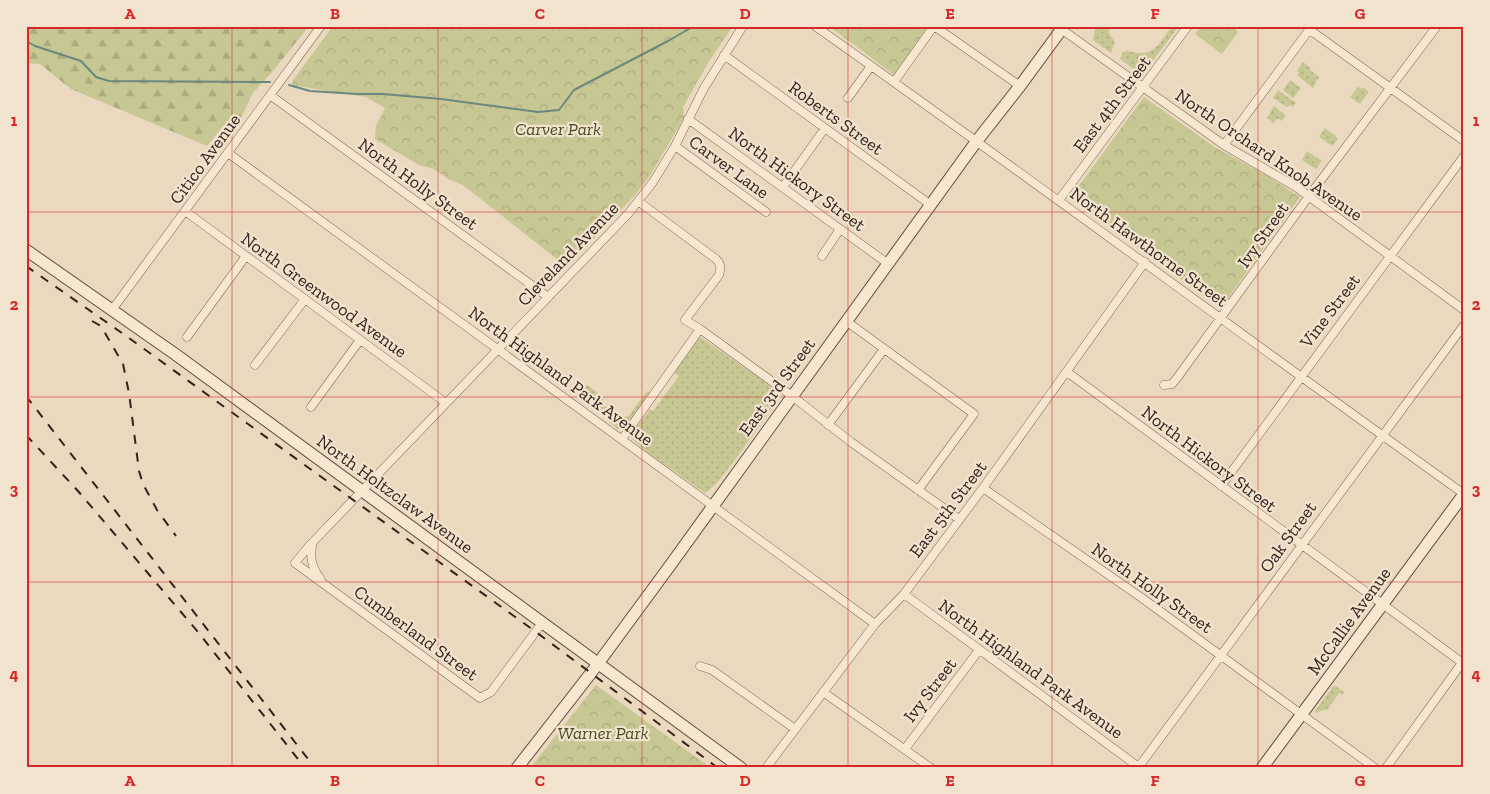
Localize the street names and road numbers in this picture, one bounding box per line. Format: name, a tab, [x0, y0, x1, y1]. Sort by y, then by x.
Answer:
street label: East 4th Street	[1068, 51, 1156, 157]
street label: Roberts Street	[784, 76, 888, 160]
street label: North Orchard Knob Avenue	[1171, 84, 1367, 226]
street label: Citico Avenue	[165, 109, 245, 209]
street label: North Hickory Street	[724, 122, 870, 236]
street label: Carver Lane	[685, 131, 773, 203]
street label: North Holly Street	[354, 133, 482, 235]
street label: North Hawthorne Street	[1066, 182, 1232, 312]
street label: Cleveland Avenue	[513, 197, 623, 311]
street label: Ivy Street	[1233, 198, 1294, 272]
street label: North Greenwood Avenue	[237, 227, 411, 363]
street label: Vine Street	[1295, 270, 1365, 353]
street label: North Highland Park Avenue	[464, 302, 658, 450]
street label: East 3rd Street	[734, 333, 820, 440]
street label: North Hickory Street	[1137, 401, 1281, 517]
street label: North Holtzclaw Avenue	[312, 430, 478, 558]
street label: East 5th Street	[905, 456, 992, 562]
street label: Oak Street	[1255, 497, 1321, 577]
street label: North Holly Street	[1087, 538, 1217, 638]
street label: McCallie Avenue	[1303, 563, 1395, 679]
street label: Cumberland Street	[350, 581, 483, 686]
street label: North Highland Park Avenue	[934, 595, 1128, 743]
street label: Ivy Street	[899, 653, 961, 726]

